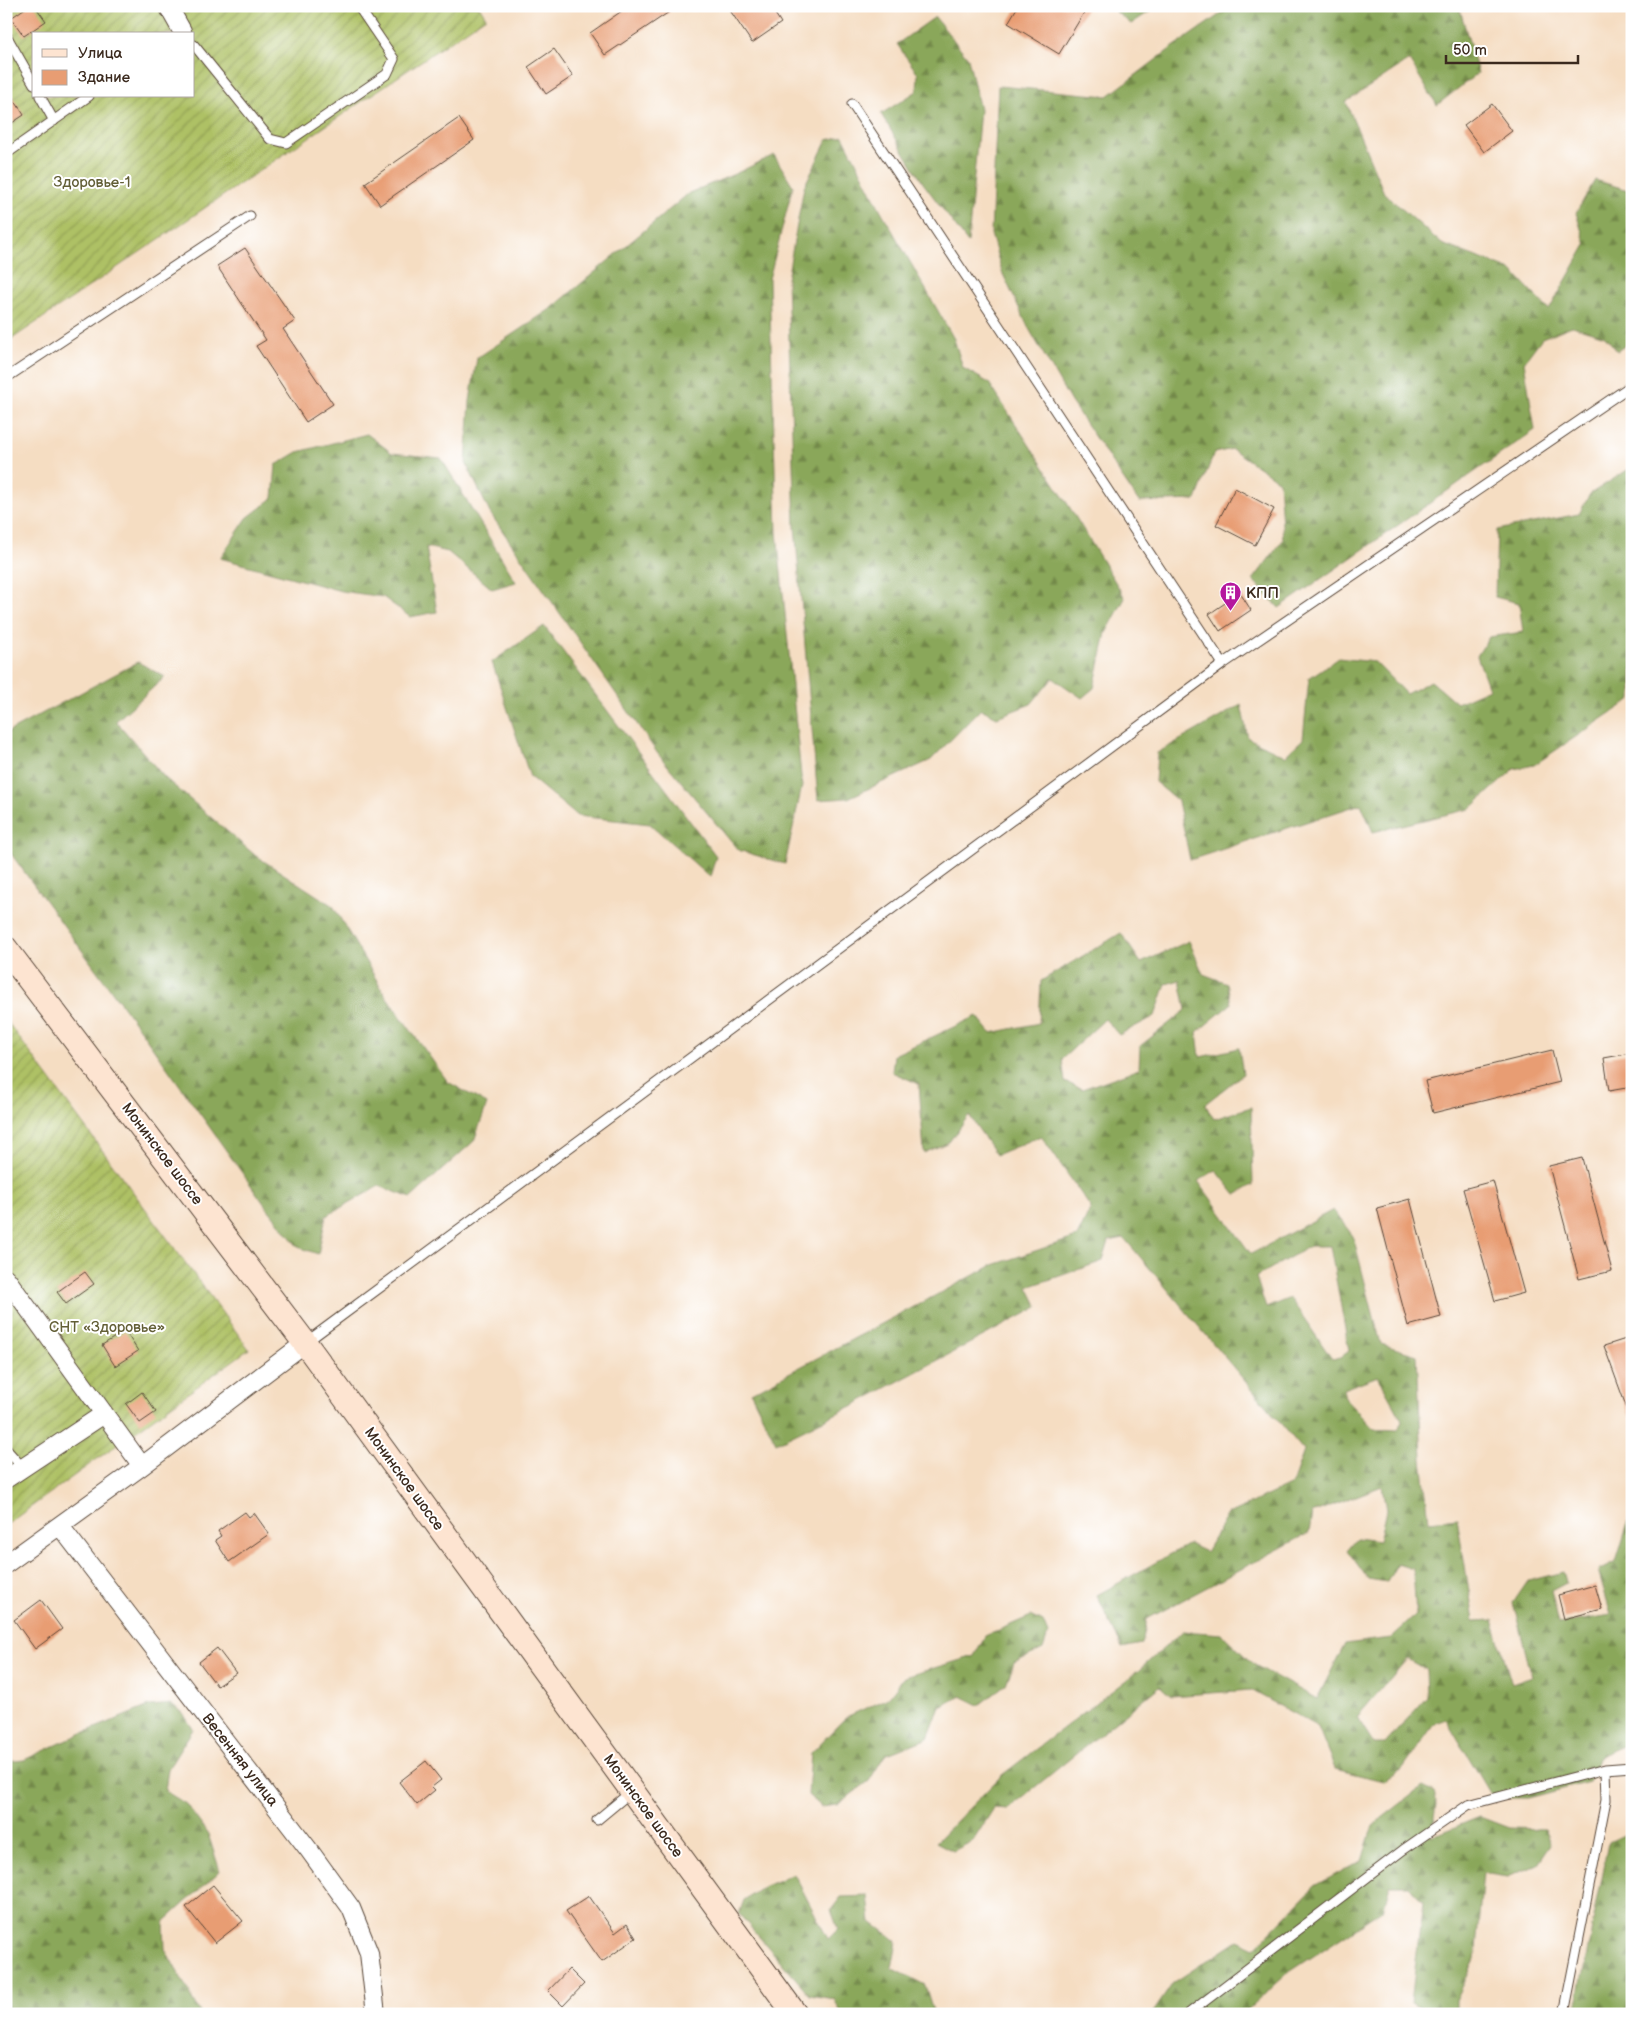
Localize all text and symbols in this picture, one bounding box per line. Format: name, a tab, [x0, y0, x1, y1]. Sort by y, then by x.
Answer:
legend	[32, 32, 195, 98]
scale bar	[1446, 32, 1578, 64]
text: 50 m	[1453, 41, 1487, 60]
text: Улица	[78, 44, 123, 63]
text: Здание	[78, 68, 130, 87]
park label: Здоровье-1	[54, 173, 130, 192]
building icon: КПП	[1218, 581, 1242, 612]
place label: КПП	[1246, 584, 1279, 603]
street label: Монинское шоссе	[117, 1099, 207, 1209]
park label: СНТ «Здоровье»	[49, 1318, 165, 1337]
street label: Монинское шоссе	[360, 1423, 448, 1535]
street label: Весенняя улица	[198, 1710, 282, 1810]
street label: Монинское шоссе	[599, 1750, 687, 1862]

